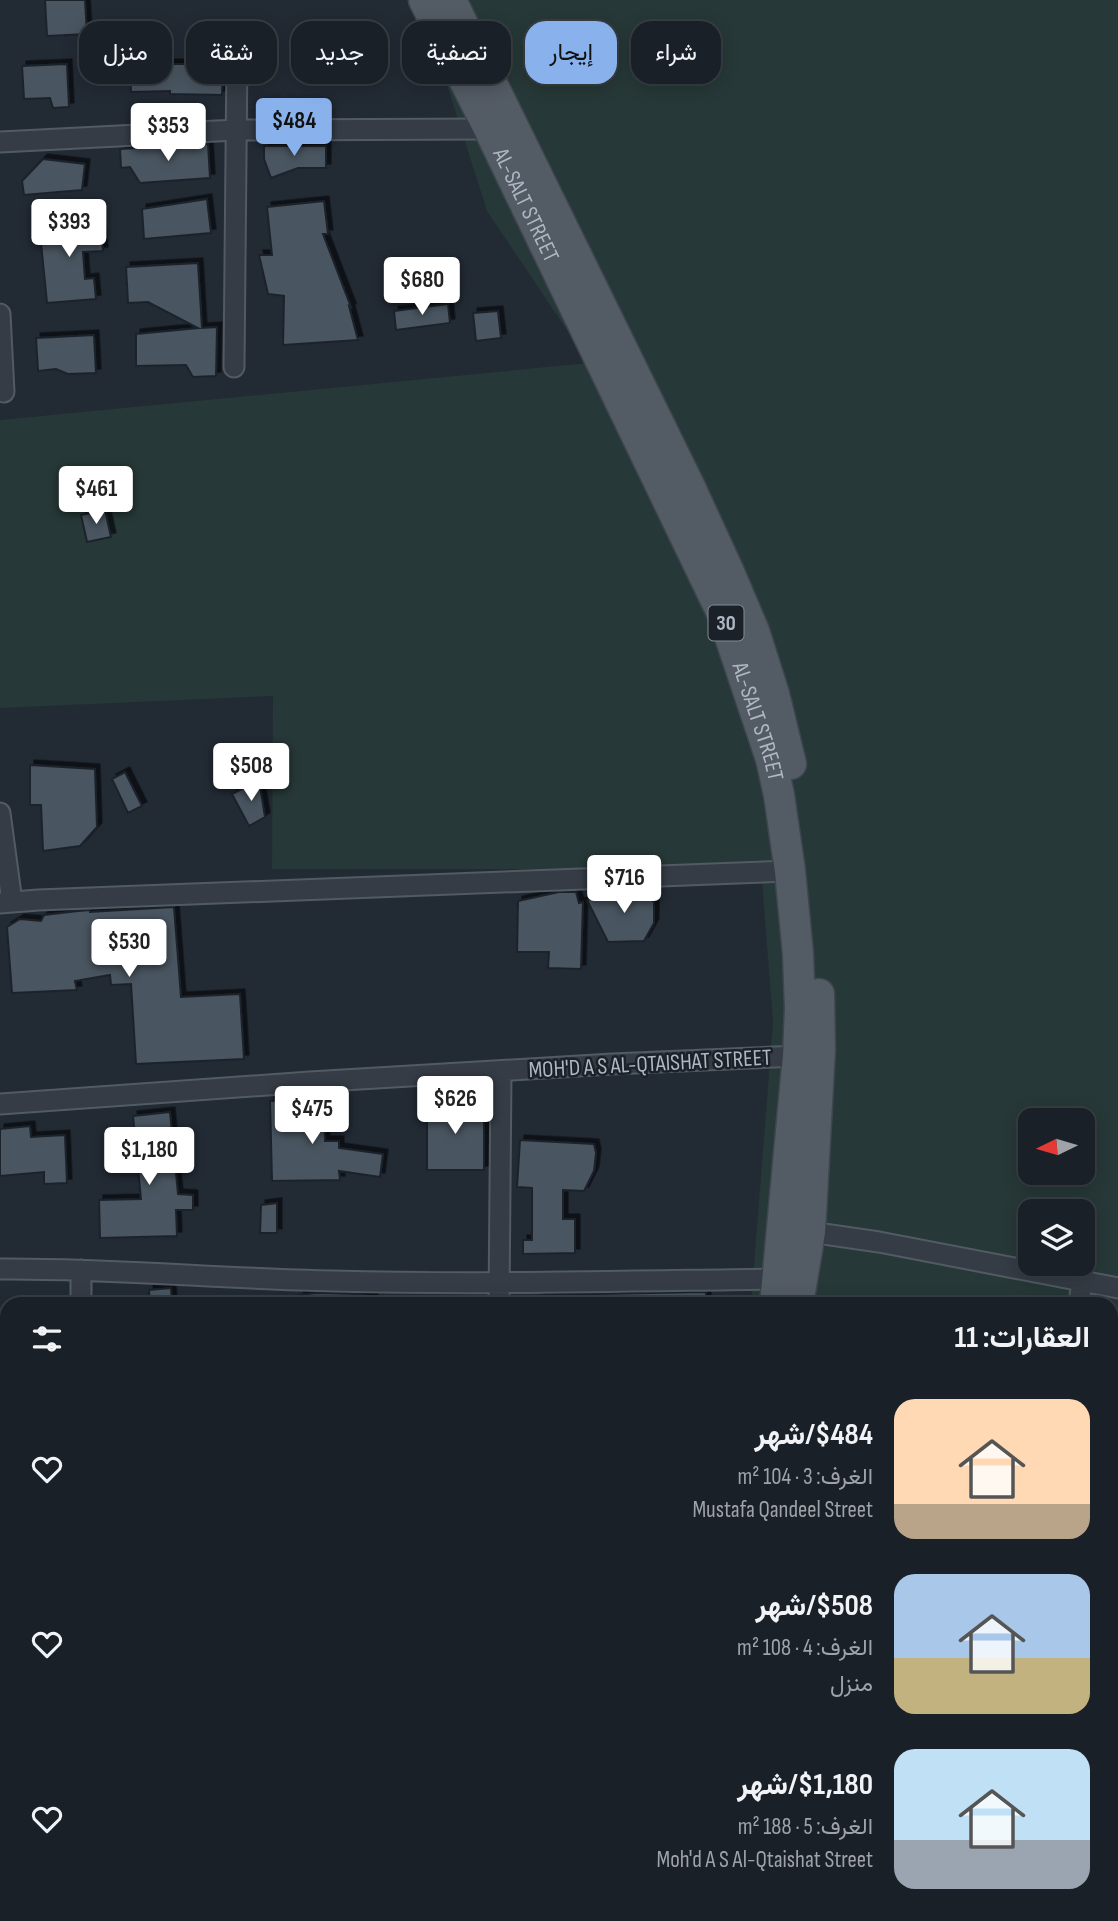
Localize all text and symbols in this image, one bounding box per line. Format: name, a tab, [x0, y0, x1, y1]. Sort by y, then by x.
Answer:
chip: منزل	[79, 21, 172, 84]
chip: شقة	[186, 21, 277, 84]
chip: جديد	[291, 21, 388, 84]
chip: تصفية	[402, 21, 511, 84]
chip: إيجار	[525, 21, 617, 84]
chip: شراء	[631, 21, 721, 84]
pin: $484	[253, 99, 335, 158]
pin: $353	[127, 104, 209, 163]
text: $484	[272, 107, 316, 135]
text: $353	[147, 112, 189, 140]
street label: AL-SALT STREET	[486, 143, 565, 267]
pin: $393	[28, 200, 110, 259]
text: $393	[47, 208, 91, 236]
pin: $680	[381, 258, 463, 317]
text: $680	[400, 266, 444, 294]
pin: $461	[55, 466, 137, 526]
text: $461	[75, 475, 117, 503]
road number: 30	[708, 606, 744, 640]
street label: AL-SALT STREET	[725, 658, 789, 784]
pin: $508	[210, 744, 292, 803]
text: $508	[229, 752, 273, 780]
pin: $716	[583, 856, 665, 915]
text: $716	[603, 864, 645, 892]
pin: $530	[88, 920, 170, 979]
text: $530	[107, 928, 151, 956]
street label: MOH'D A S AL-QTAISHAT STREET	[528, 1044, 772, 1084]
pin: $626	[414, 1076, 496, 1136]
text: $626	[433, 1085, 477, 1113]
pin: $475	[271, 1086, 353, 1146]
text: $475	[291, 1095, 333, 1123]
north arrow	[1018, 1108, 1096, 1185]
map controls	[1018, 1108, 1095, 1276]
pin: $1,180	[92, 1128, 206, 1187]
text: $1,180	[120, 1136, 178, 1164]
button: layers	[1018, 1199, 1095, 1276]
icon: filters	[28, 1320, 66, 1358]
text: العقارات: 11	[955, 1320, 1090, 1356]
text: $484/شهر	[755, 1417, 873, 1453]
icon: home	[950, 1427, 1034, 1511]
icon: heart	[28, 1450, 66, 1488]
text: الغرف: 3 · 104 m²	[738, 1463, 873, 1491]
text: Mustafa Qandeel Street	[692, 1496, 873, 1524]
text: $508/شهر	[755, 1588, 873, 1624]
icon: home	[950, 1602, 1034, 1686]
icon: heart	[28, 1625, 66, 1663]
text: الغرف: 4 · 108 m²	[737, 1634, 873, 1662]
text: منزل	[830, 1670, 873, 1698]
text: $1,180/شهر	[737, 1767, 873, 1803]
icon: home	[950, 1777, 1034, 1861]
icon: heart	[28, 1800, 66, 1838]
text: الغرف: 5 · 188 m²	[738, 1813, 873, 1841]
text: Moh'd A S Al-Qtaishat Street	[657, 1846, 873, 1874]

